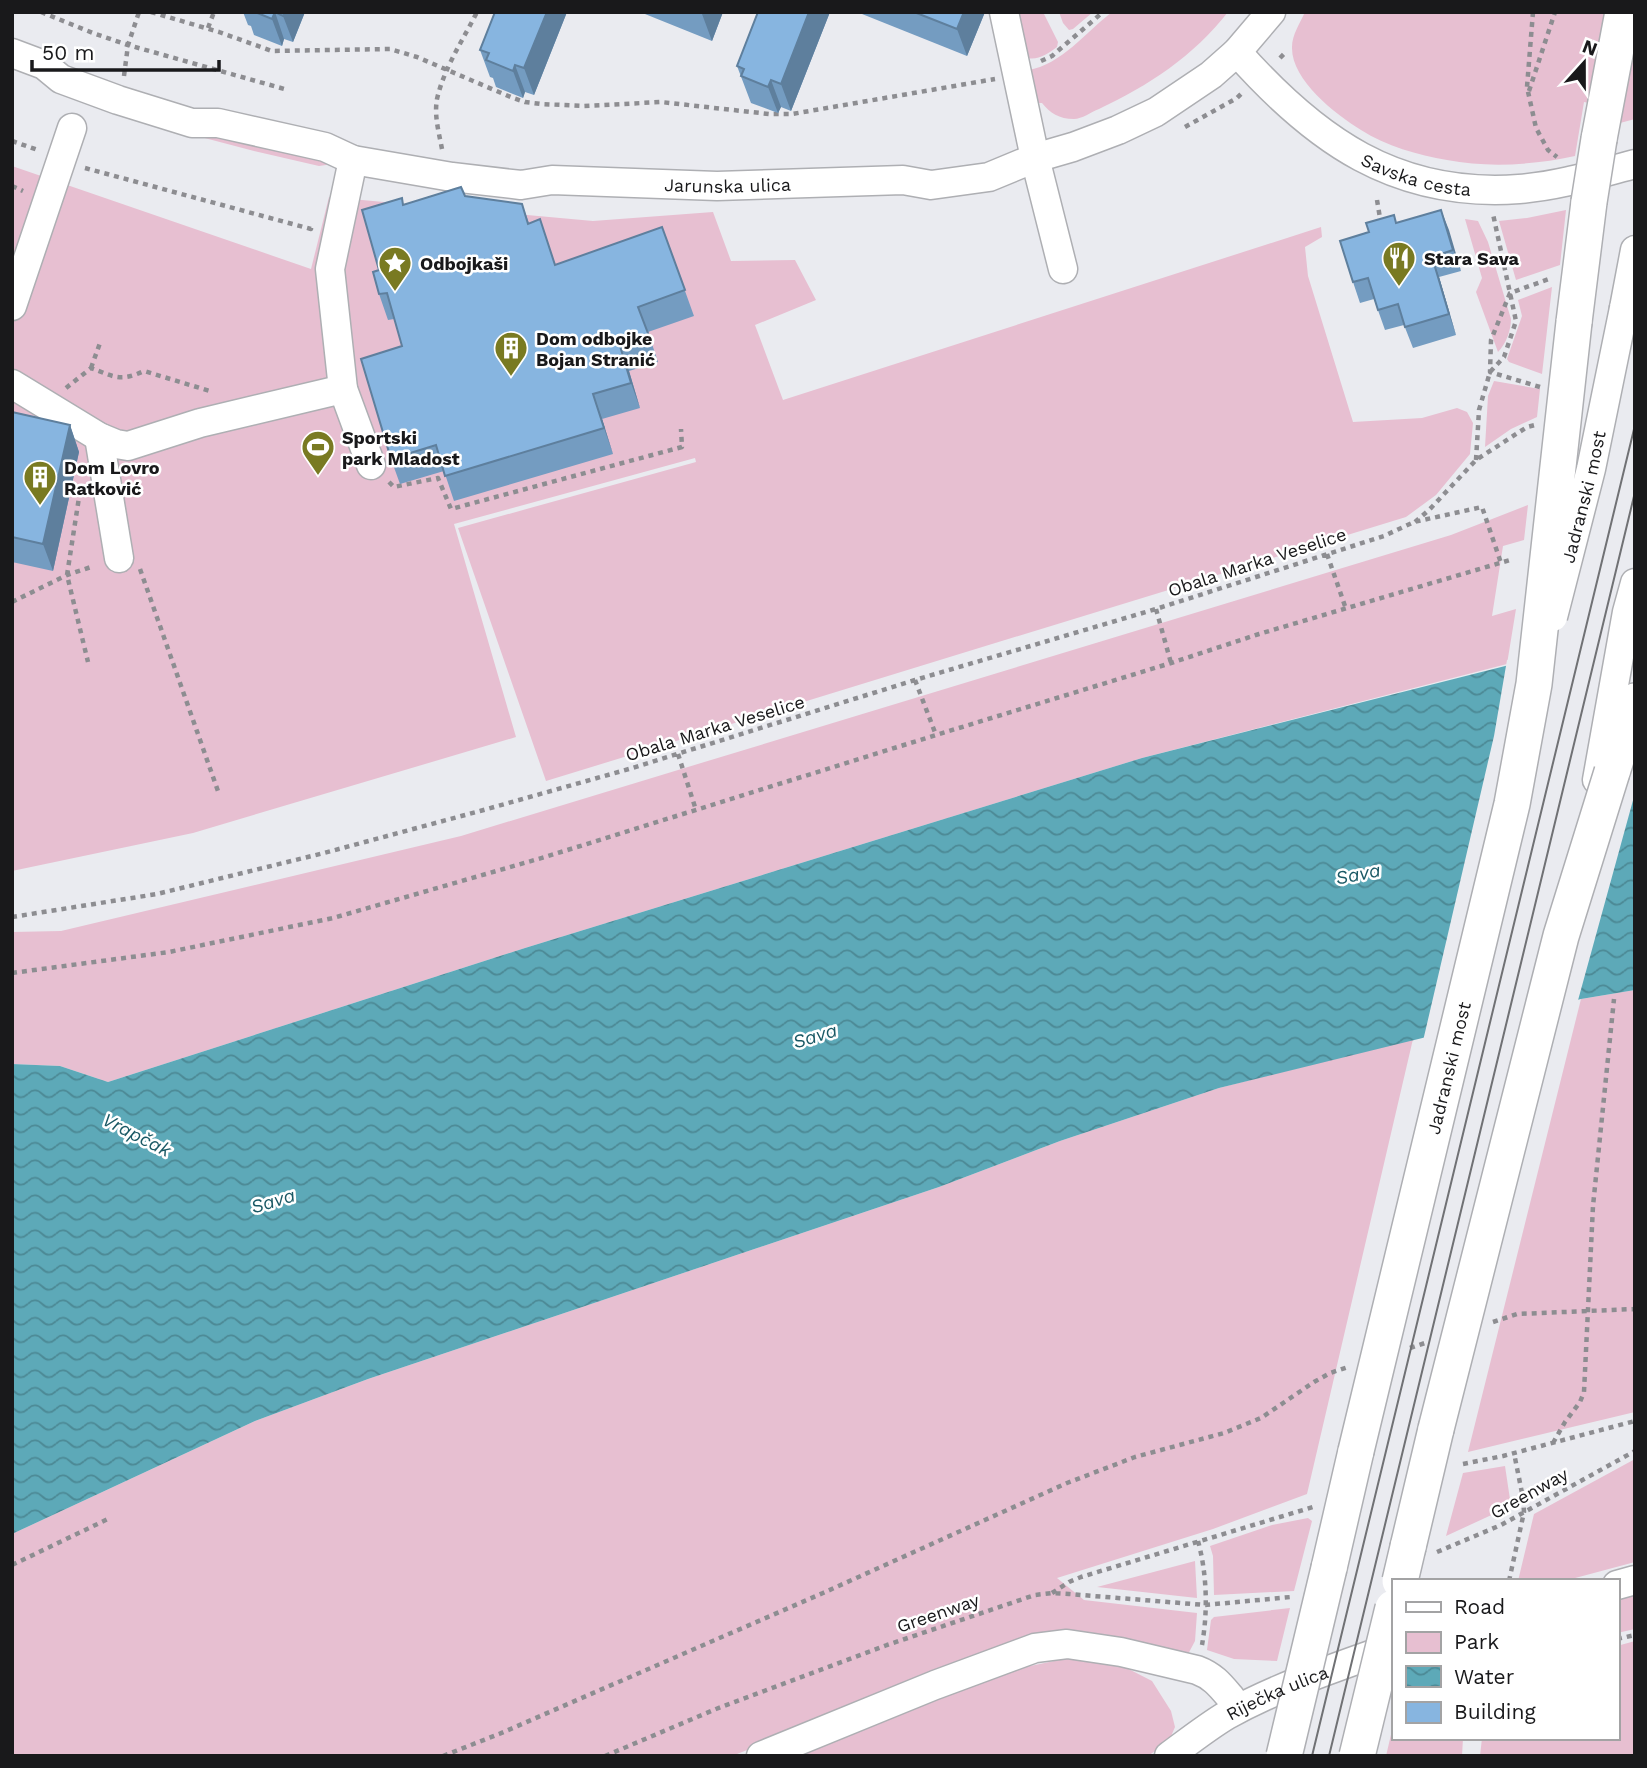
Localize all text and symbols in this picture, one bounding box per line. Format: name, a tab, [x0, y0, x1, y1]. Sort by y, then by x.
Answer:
scale bar	[32, 28, 219, 72]
north arrow	[1549, 28, 1619, 98]
text: N	[1579, 34, 1601, 61]
text: 50 m	[42, 40, 94, 65]
street label: Savska cesta	[1358, 148, 1472, 200]
street label: Jarunska ulica	[664, 173, 791, 197]
restaurant icon: Stara Sava	[1380, 239, 1418, 288]
place icon: Odbojkaši	[376, 244, 414, 293]
place label: Stara Sava	[1424, 248, 1520, 269]
place label: Odbojkaši	[420, 253, 508, 274]
place label: Dom odbojke Bojan Stranić	[536, 328, 655, 370]
building icon: Dom odbojke Bojan Stranić	[492, 329, 530, 378]
place label: Sportski park Mladost	[342, 427, 460, 469]
sports icon: Sportski park Mladost	[299, 428, 337, 477]
street label: Jadranski most	[1557, 428, 1609, 565]
place label: Dom Lovro Ratković	[64, 457, 160, 499]
building icon: Dom Lovro Ratković	[21, 458, 59, 507]
street label: Obala Marka Veselice	[1165, 523, 1349, 601]
street label: Obala Marka Veselice	[623, 691, 807, 765]
water label: Sava	[1334, 858, 1383, 890]
street label: Jadranski most	[1422, 999, 1475, 1136]
water label: Sava	[790, 1018, 840, 1054]
water label: Vrapčak	[99, 1108, 176, 1162]
water label: Sava	[248, 1183, 298, 1219]
street label: Greenway	[1486, 1463, 1572, 1523]
legend	[1392, 1579, 1619, 1740]
street label: Greenway	[894, 1589, 983, 1637]
text: Road	[1454, 1594, 1505, 1619]
text: Park	[1454, 1629, 1499, 1654]
street label: Riječka ulica	[1222, 1661, 1331, 1724]
text: Water	[1454, 1664, 1515, 1689]
text: Building	[1454, 1699, 1536, 1724]

